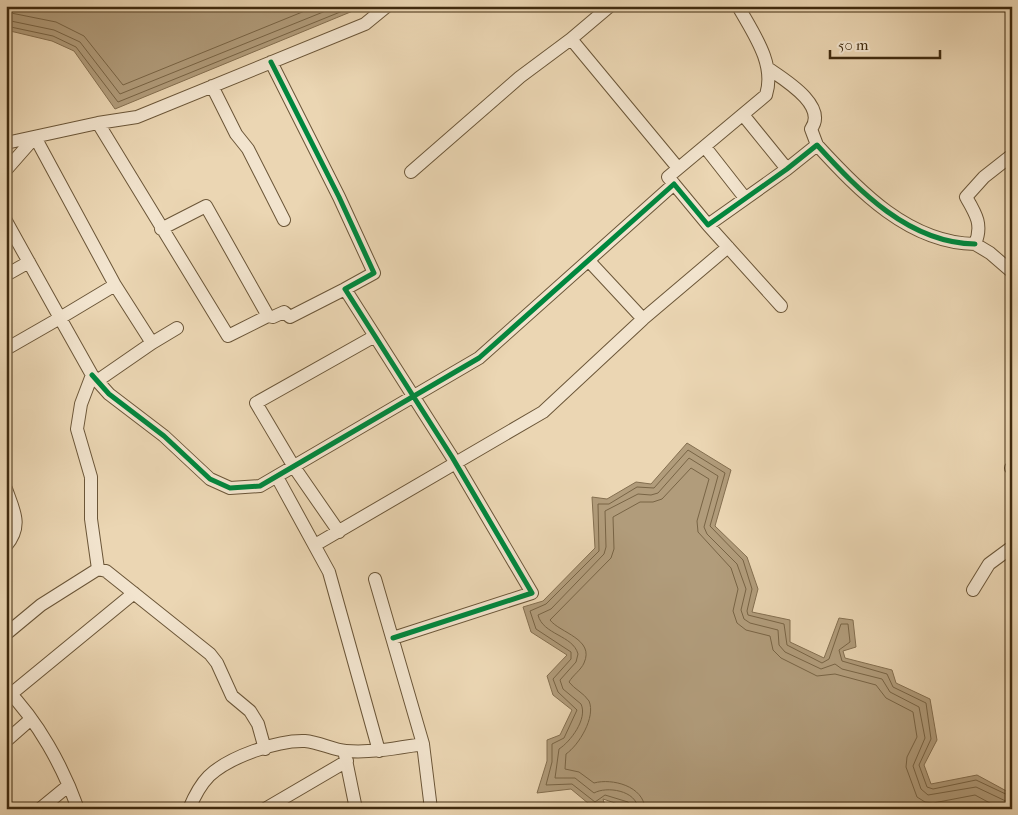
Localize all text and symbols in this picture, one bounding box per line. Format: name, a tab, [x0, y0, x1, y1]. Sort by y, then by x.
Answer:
scale bar	[830, 28, 940, 60]
text: 50 m	[838, 36, 869, 54]

